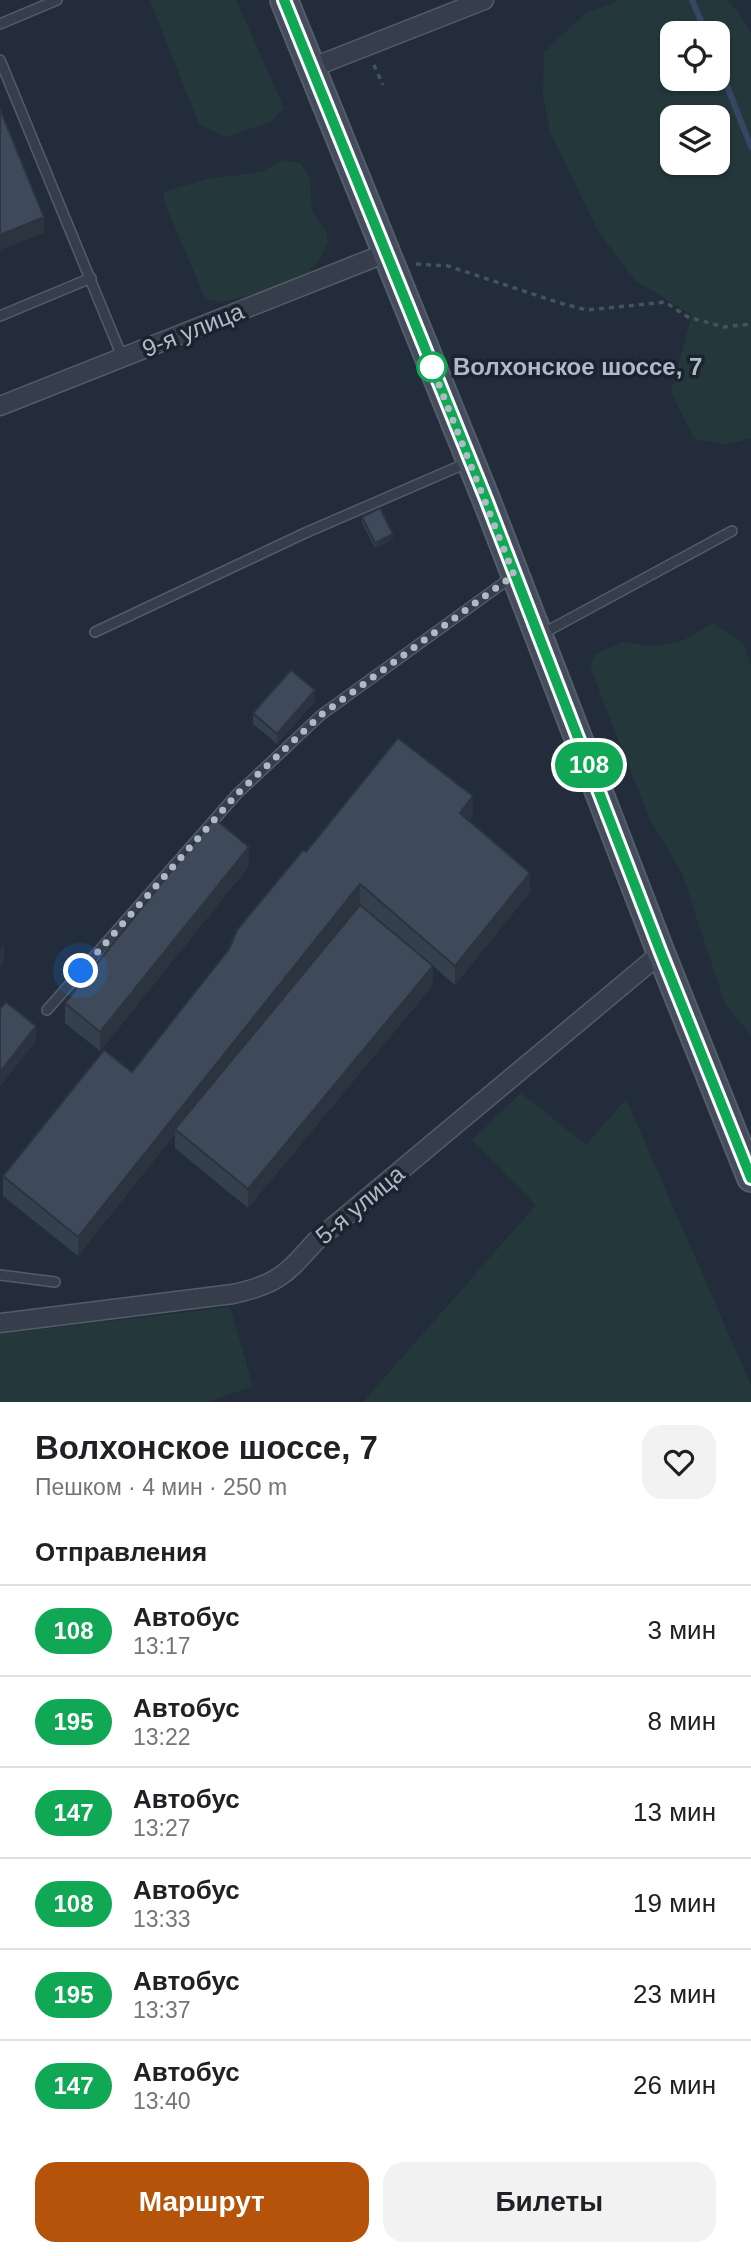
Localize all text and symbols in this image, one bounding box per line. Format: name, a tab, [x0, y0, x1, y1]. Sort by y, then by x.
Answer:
map controls	[660, 21, 730, 175]
button: locate	[660, 21, 730, 91]
button: layers	[660, 105, 730, 175]
street label: 9-я улица	[138, 297, 248, 362]
marker: Волхонское шоссе, 7	[417, 352, 447, 382]
place label: Волхонское шоссе, 7	[453, 353, 702, 380]
line badge: 108	[549, 742, 629, 788]
text: 108	[569, 751, 609, 778]
your location	[63, 953, 98, 988]
street label: 5-я улица	[310, 1159, 410, 1249]
button: heart	[642, 1425, 716, 1499]
text: Волхонское шоссе, 7	[35, 1429, 378, 1466]
text: Пешком · 4 мин · 250 m	[35, 1474, 287, 1500]
text: Отправления	[35, 1537, 207, 1567]
text: Автобус	[133, 1602, 240, 1632]
text: 3 мин	[648, 1615, 716, 1645]
text: 108	[53, 1617, 94, 1644]
text: 13:17	[133, 1633, 191, 1659]
text: Автобус	[133, 1693, 240, 1723]
text: 8 мин	[648, 1706, 716, 1736]
text: 195	[53, 1708, 94, 1735]
text: 13:22	[133, 1724, 191, 1750]
text: Автобус	[133, 1784, 240, 1814]
text: 13 мин	[633, 1797, 716, 1827]
text: 147	[53, 1799, 94, 1826]
text: 13:27	[133, 1815, 191, 1841]
text: Автобус	[133, 1875, 240, 1905]
text: 19 мин	[633, 1888, 716, 1918]
text: 108	[53, 1890, 94, 1917]
text: 13:33	[133, 1906, 191, 1932]
text: Автобус	[133, 1966, 240, 1996]
text: 23 мин	[633, 1979, 716, 2009]
text: 195	[53, 1981, 94, 2008]
text: 13:37	[133, 1997, 191, 2023]
text: Автобус	[133, 2057, 240, 2087]
text: 26 мин	[633, 2070, 716, 2100]
text: 147	[53, 2072, 94, 2099]
text: 13:40	[133, 2088, 191, 2114]
button: Маршрут	[35, 2162, 369, 2242]
button: Билеты	[383, 2162, 716, 2242]

